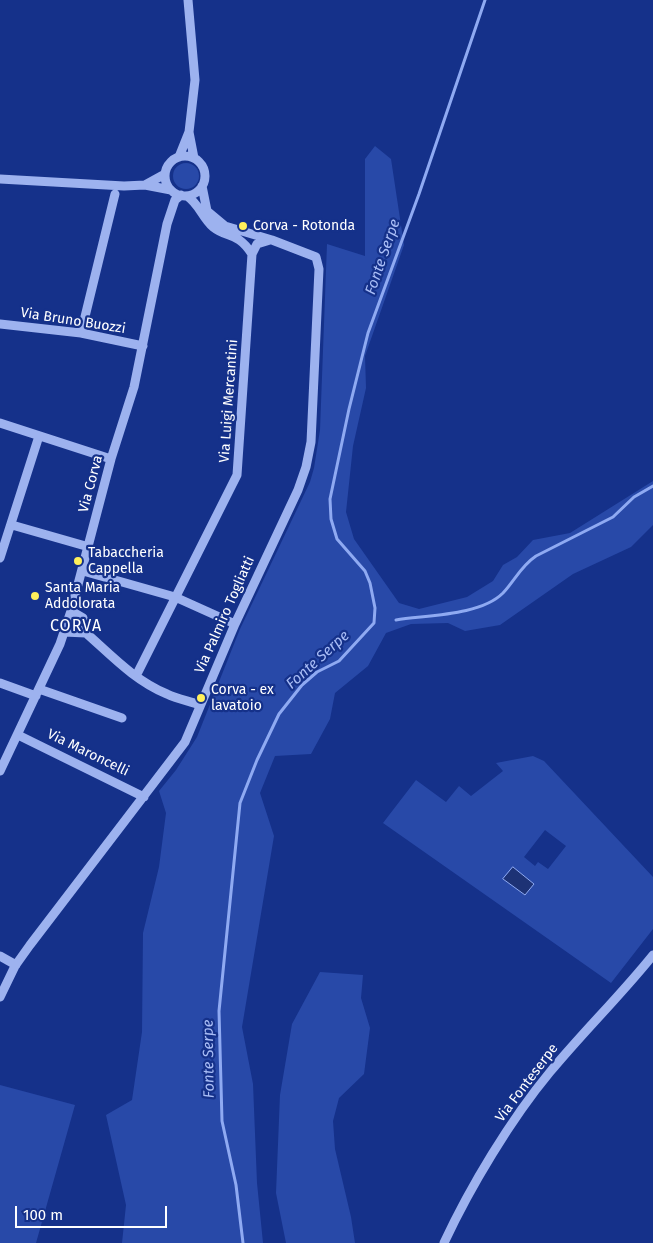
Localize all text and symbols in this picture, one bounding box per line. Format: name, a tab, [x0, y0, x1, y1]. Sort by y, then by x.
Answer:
water label: Fonte Serpe	[362, 217, 404, 297]
place label: Corva - Rotonda	[253, 218, 355, 234]
marker: Corva - Rotonda	[237, 220, 249, 232]
street label: Via Bruno Buozzi	[19, 304, 127, 338]
street label: Via Luigi Mercantini	[216, 339, 242, 463]
street label: Via Corva	[75, 454, 107, 514]
place label: Tabaccheria Cappella	[88, 545, 164, 578]
street label: Via Palmiro Togliatti	[192, 554, 258, 676]
marker: Tabaccheria Cappella	[72, 555, 84, 567]
place label: Santa Maria Addolorata	[45, 580, 120, 612]
marker: Santa Maria Addolorata	[29, 590, 41, 602]
district label: CORVA	[49, 617, 103, 637]
water label: Fonte Serpe	[283, 627, 353, 693]
place label: Corva - ex lavatoio	[211, 682, 274, 714]
marker: Corva - ex lavatoio	[195, 692, 207, 704]
street label: Via Maroncelli	[44, 726, 132, 780]
water label: Fonte Serpe	[199, 1019, 219, 1099]
street label: Via Fonteserpe	[492, 1040, 562, 1126]
scale bar	[18, 1196, 170, 1228]
text: 100 m	[23, 1206, 63, 1224]

